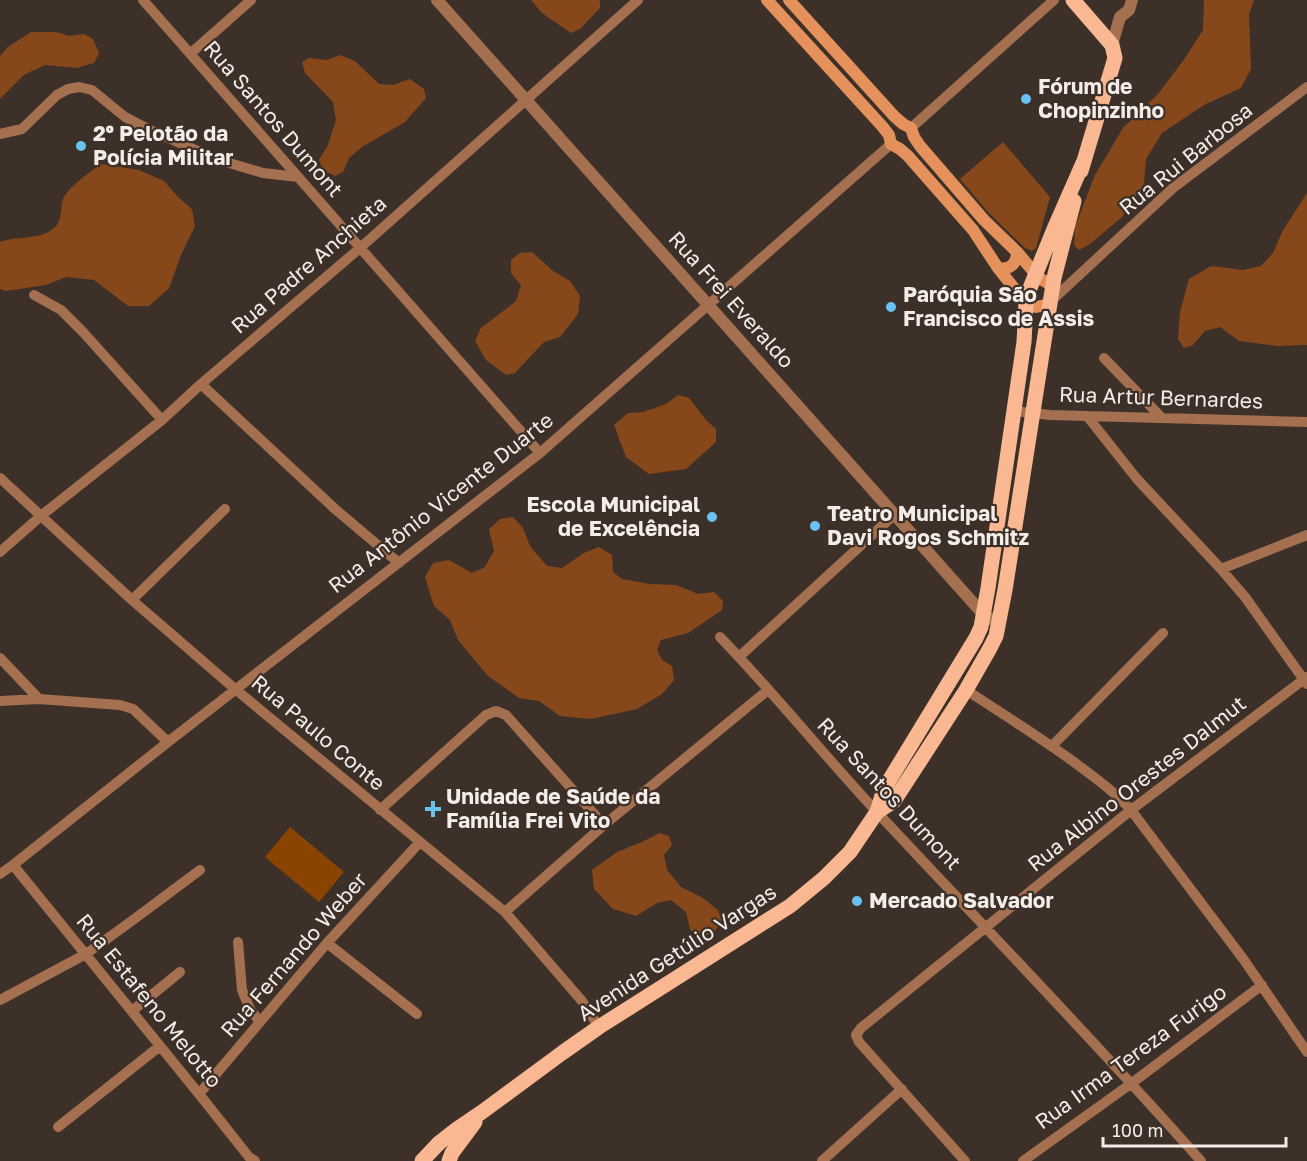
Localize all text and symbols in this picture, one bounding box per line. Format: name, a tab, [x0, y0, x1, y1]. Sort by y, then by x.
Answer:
street label: Rua Santos Dumont	[199, 35, 349, 202]
place label: Fórum de Chopinzinho	[1038, 73, 1164, 123]
marker: Fórum de Chopinzinho	[1019, 92, 1033, 106]
street label: Rua Rui Barbosa	[1114, 97, 1257, 220]
place label: 2º Pelotão da Polícia Militar	[93, 120, 234, 170]
marker: 2º Pelotão da Polícia Militar	[74, 139, 88, 153]
street label: Rua Padre Anchieta	[226, 190, 391, 339]
street label: Rua Frei Everaldo	[663, 226, 800, 373]
place label: Paróquia São Francisco de Assis	[903, 281, 1094, 331]
marker: Paróquia São Francisco de Assis	[884, 300, 898, 314]
street label: Rua Artur Bernardes	[1058, 380, 1264, 414]
street label: Rua Antônio Vicente Duarte	[323, 406, 558, 598]
place label: Escola Municipal de Excelência	[526, 491, 700, 541]
place label: Teatro Municipal Davi Rogos Schmitz	[827, 500, 1030, 550]
marker: Escola Municipal de Excelência	[705, 510, 719, 524]
marker: Teatro Municipal Davi Rogos Schmitz	[808, 519, 822, 533]
street label: Rua Paulo Conte	[247, 669, 391, 796]
street label: Rua Albino Orestes Dalmut	[1022, 690, 1251, 877]
street label: Rua Santos Dumont	[812, 712, 967, 875]
place label: Unidade de Saúde da Família Frei Vito	[446, 783, 660, 833]
marker: Unidade de Saúde da Família Frei Vito	[424, 800, 442, 818]
street label: Rua Fernando Weber	[215, 867, 372, 1042]
street label: Avenida Getúlio Vargas	[572, 878, 781, 1026]
place label: Mercado Salvador	[869, 887, 1054, 913]
marker: Mercado Salvador	[850, 894, 864, 908]
street label: Rua Estafeno Melotto	[71, 908, 228, 1093]
street label: Rua Irma Tereza Furigo	[1030, 978, 1231, 1134]
scale bar	[1103, 1110, 1286, 1148]
text: 100 m	[1112, 1119, 1163, 1141]

